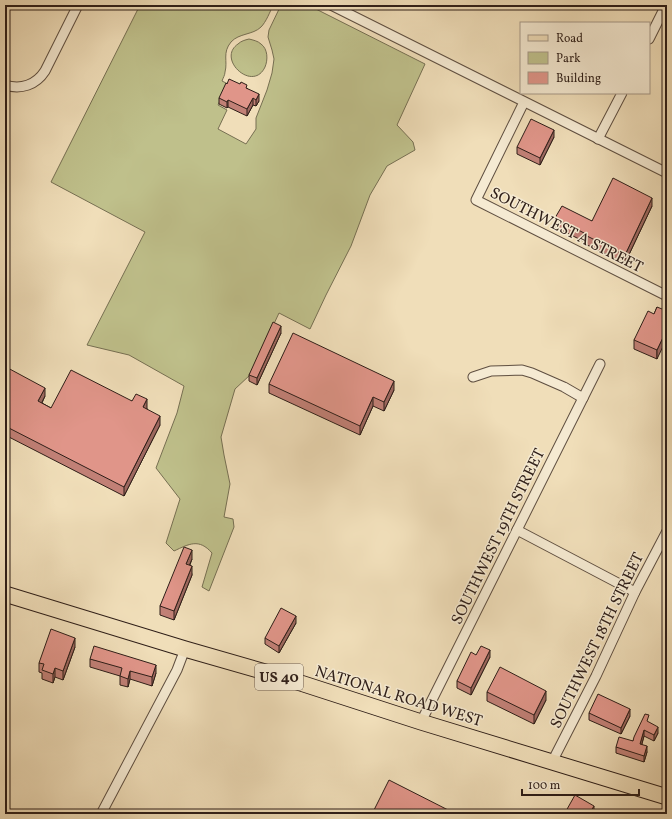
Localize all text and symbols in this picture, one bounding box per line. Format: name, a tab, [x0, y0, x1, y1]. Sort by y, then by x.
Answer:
legend	[520, 22, 650, 94]
text: Road	[556, 31, 583, 47]
text: Park	[556, 51, 581, 67]
text: Building	[556, 71, 601, 87]
street label: SOUTHWEST A STREET	[486, 183, 646, 279]
street label: SOUTHWEST 19TH STREET	[447, 445, 551, 629]
street label: SOUTHWEST 18TH STREET	[546, 549, 650, 732]
street label: NATIONAL ROAD WEST	[312, 661, 485, 733]
road number: US 40	[255, 664, 303, 690]
scale bar	[522, 771, 639, 797]
text: 100 m	[528, 778, 561, 794]

